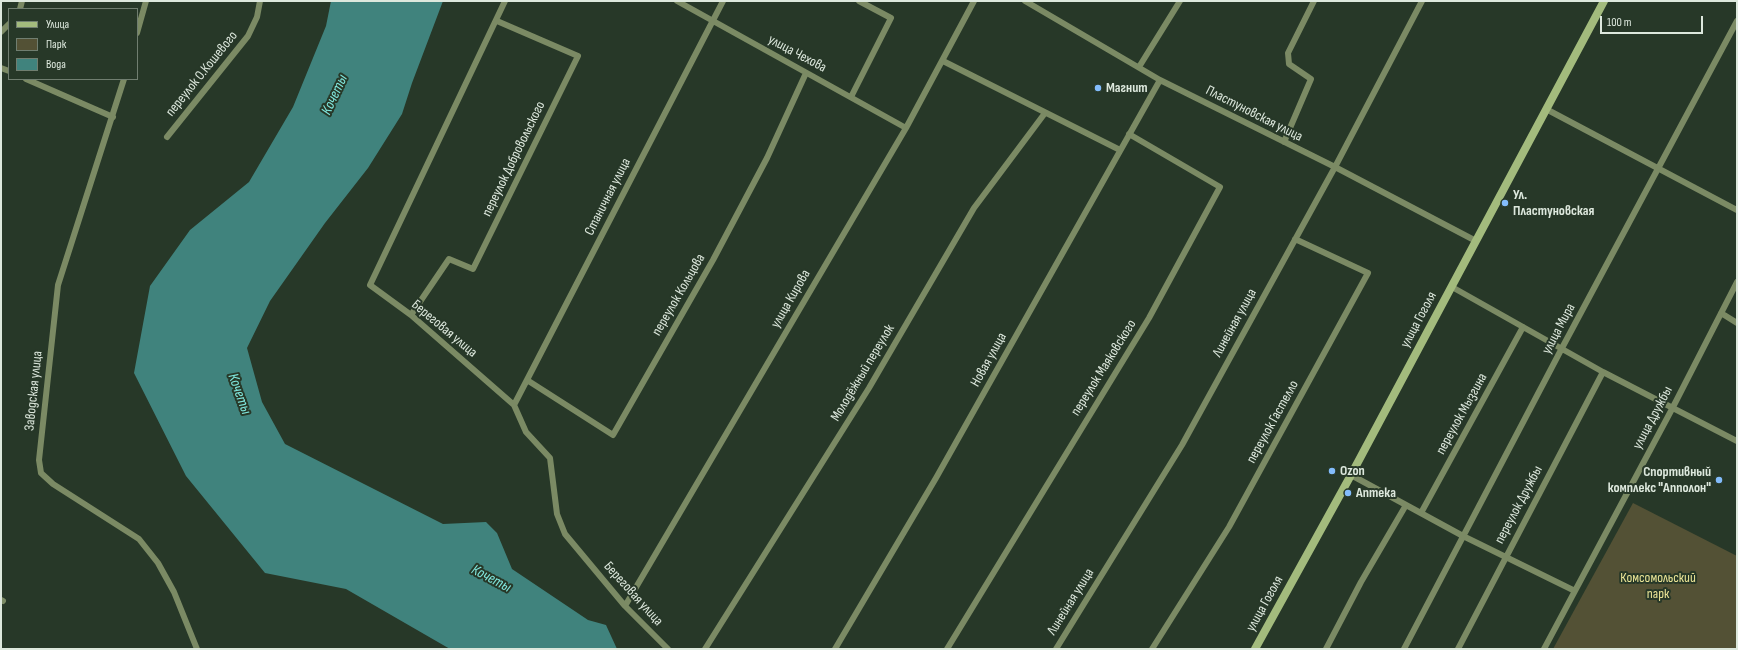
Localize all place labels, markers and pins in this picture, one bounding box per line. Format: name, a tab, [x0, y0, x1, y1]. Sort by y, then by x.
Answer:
place label: Магнит	[1106, 80, 1148, 96]
marker: Магнит	[1093, 83, 1103, 93]
place label: Ул. Пластуновская	[1513, 187, 1594, 220]
marker: Ул. Пластуновская	[1500, 198, 1510, 208]
place label: Ozon	[1340, 463, 1365, 479]
place label: Спортивный комплекс "Апполон"	[1608, 464, 1711, 496]
marker: Ozon	[1327, 466, 1337, 476]
marker: Спортивный комплекс "Апполон"	[1714, 475, 1724, 485]
place label: Аптека	[1356, 485, 1396, 501]
marker: Аптека	[1343, 488, 1353, 498]

